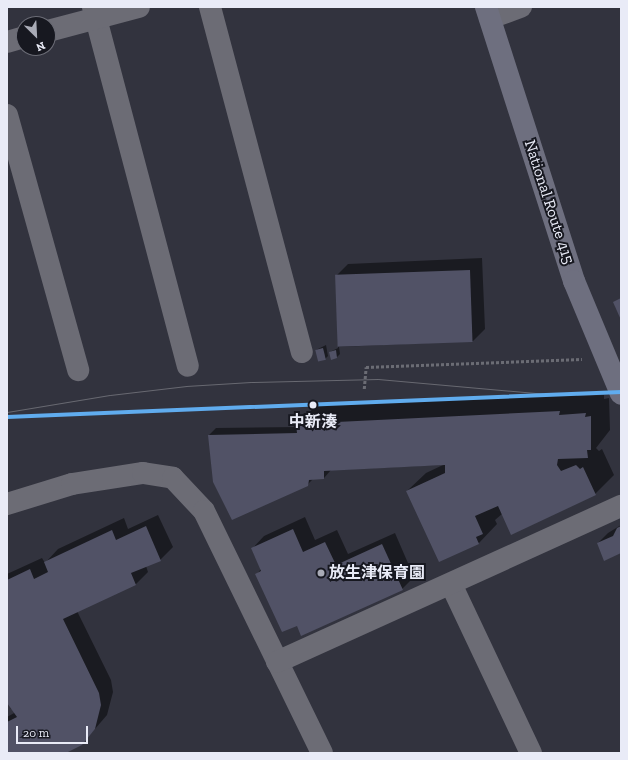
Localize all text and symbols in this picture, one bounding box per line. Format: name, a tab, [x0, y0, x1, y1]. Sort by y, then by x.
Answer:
north arrow	[16, 16, 56, 56]
text: N	[34, 39, 47, 54]
street label: National Route 415	[520, 137, 578, 267]
marker: 中新湊	[307, 399, 319, 411]
place label: 中新湊	[289, 412, 337, 432]
place label: 放生津保育園	[329, 563, 425, 583]
marker: 放生津保育園	[316, 568, 326, 578]
scale bar	[18, 718, 90, 744]
text: 20 m	[23, 726, 49, 740]

